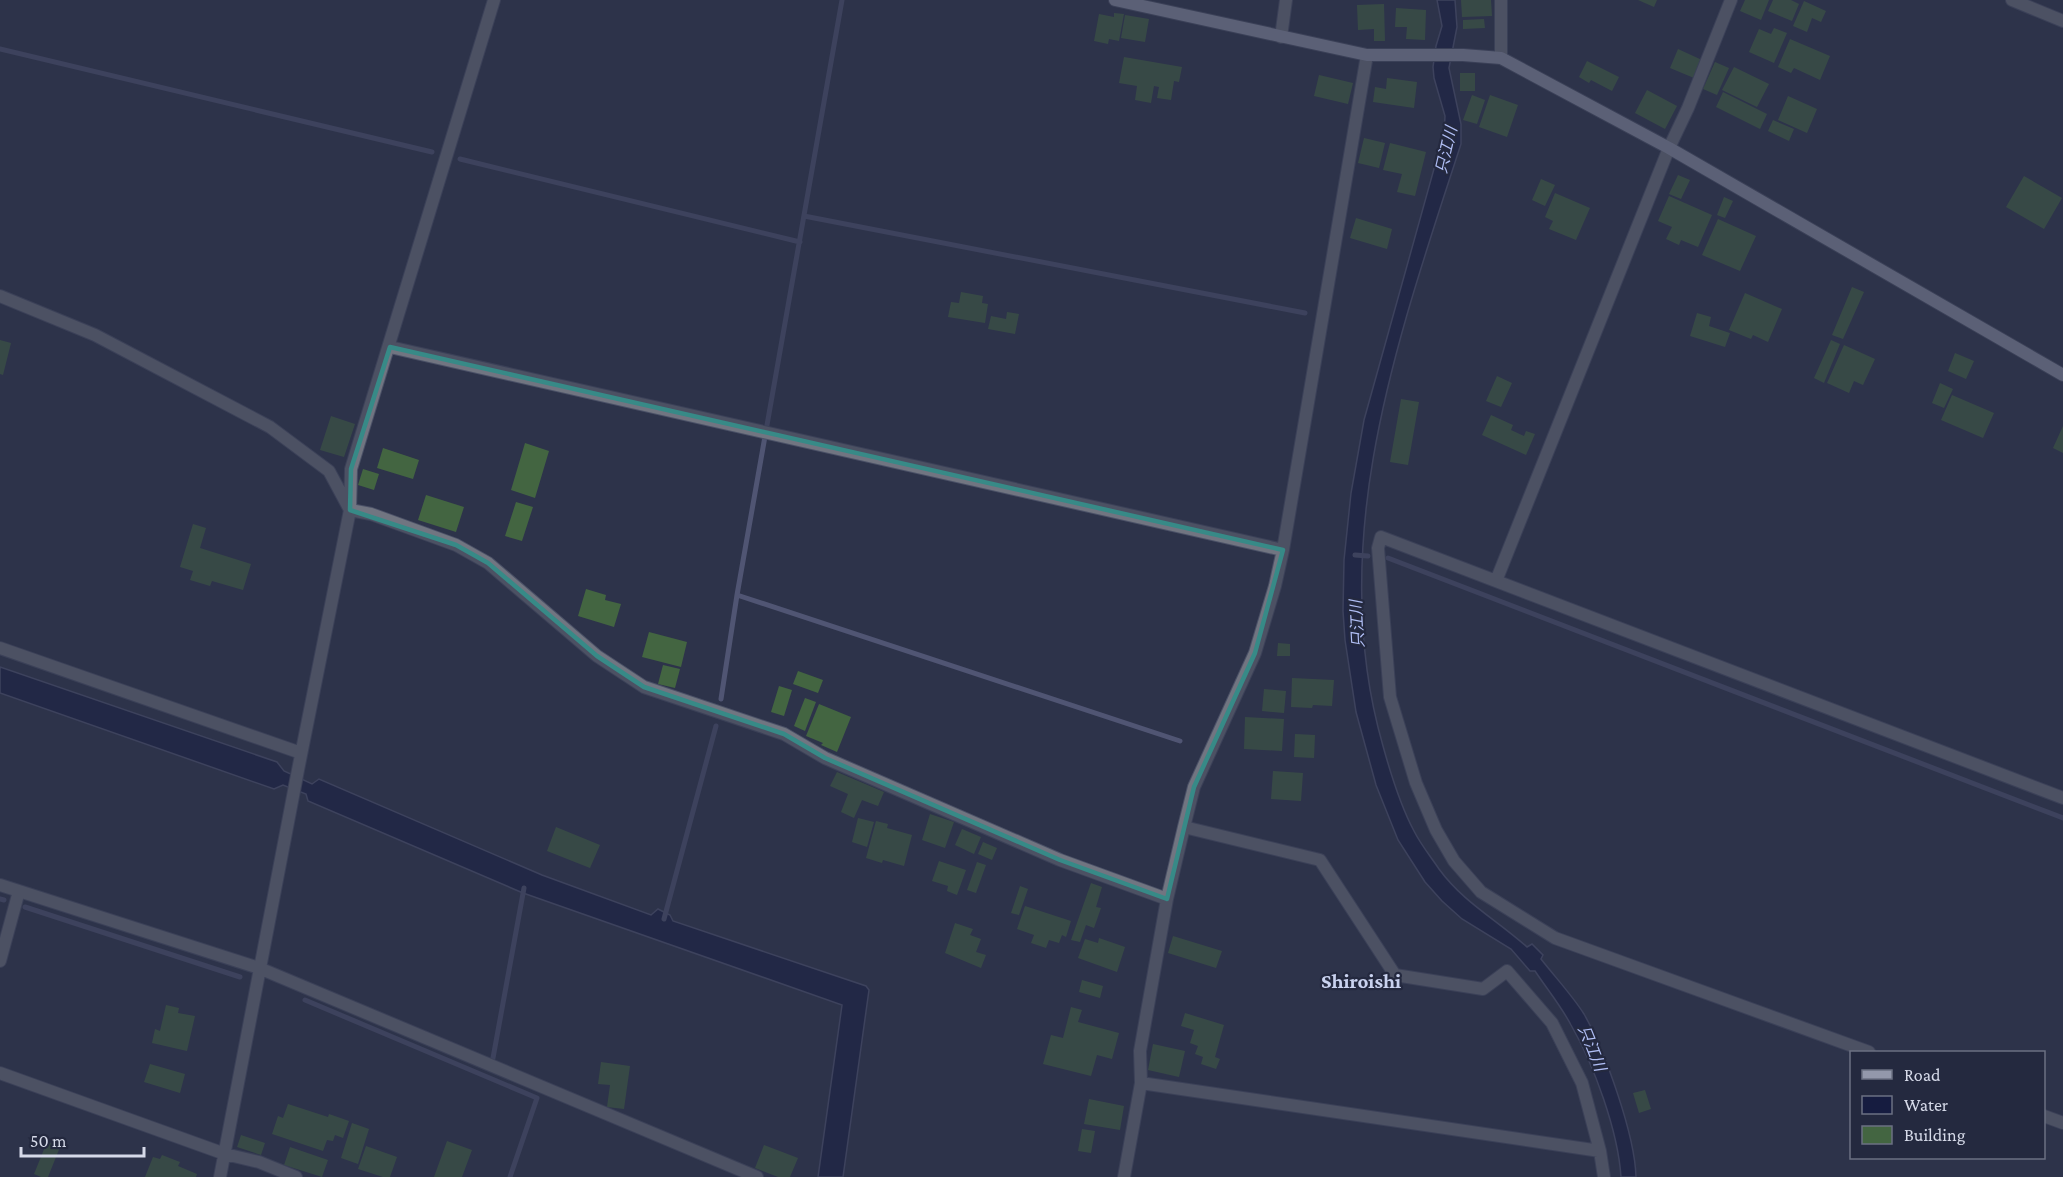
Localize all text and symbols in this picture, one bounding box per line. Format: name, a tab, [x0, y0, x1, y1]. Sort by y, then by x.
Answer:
water label: 只江川	[1432, 123, 1460, 175]
water label: 只江川	[1347, 598, 1367, 648]
district label: Shiroishi	[1321, 969, 1401, 993]
water label: 只江川	[1575, 1023, 1610, 1075]
legend	[1850, 1051, 2045, 1159]
text: Road	[1904, 1065, 1941, 1085]
text: Water	[1904, 1095, 1949, 1115]
scale bar	[21, 1120, 144, 1158]
text: Building	[1904, 1125, 1966, 1145]
text: 50 m	[30, 1131, 67, 1151]

